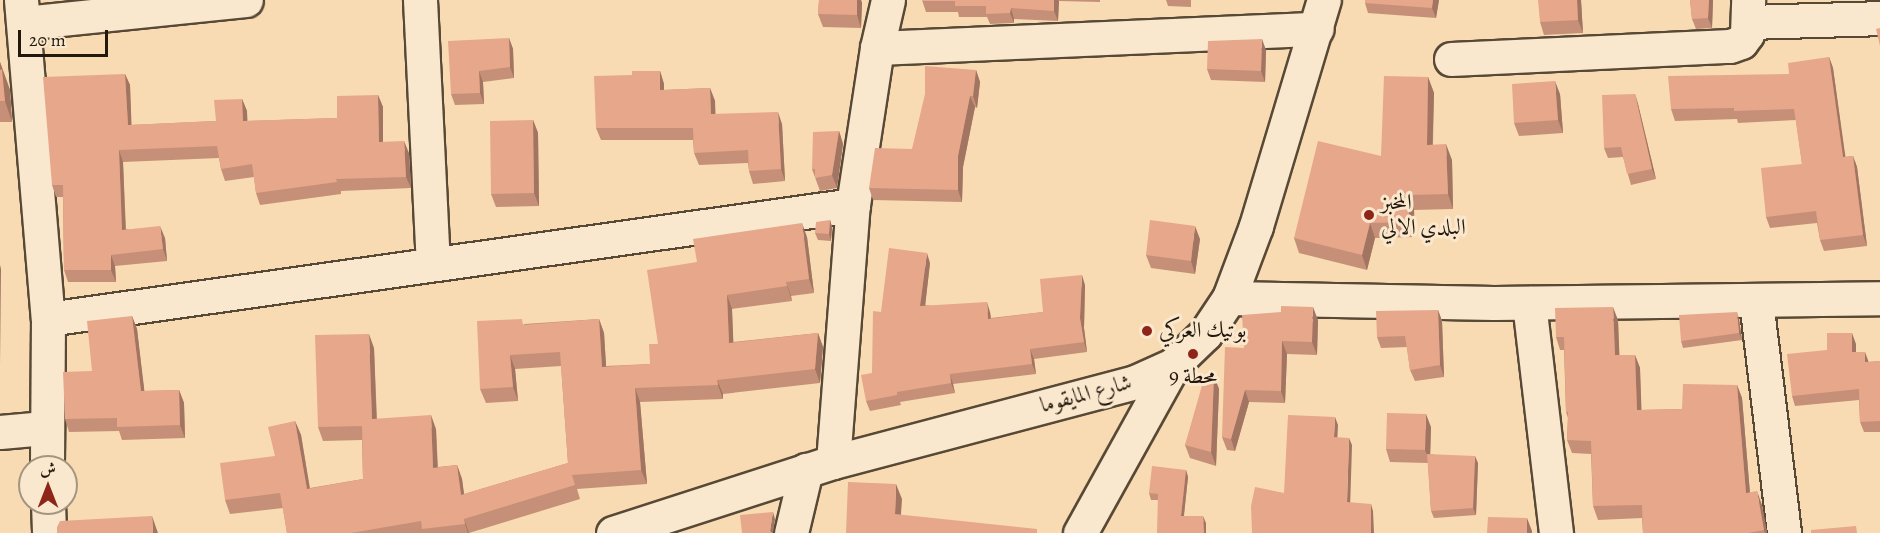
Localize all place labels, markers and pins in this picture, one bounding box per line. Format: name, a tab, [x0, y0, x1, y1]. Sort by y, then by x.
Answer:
place label: المخبز البلدي الالي	[1381, 189, 1466, 240]
marker: المخبز البلدي الالي	[1362, 208, 1376, 222]
place label: بوتيك العركي	[1159, 318, 1247, 344]
marker: بوتيك العركي	[1140, 324, 1154, 338]
marker: محطة 9	[1186, 347, 1200, 361]
place label: محطة 9	[1169, 364, 1217, 390]

